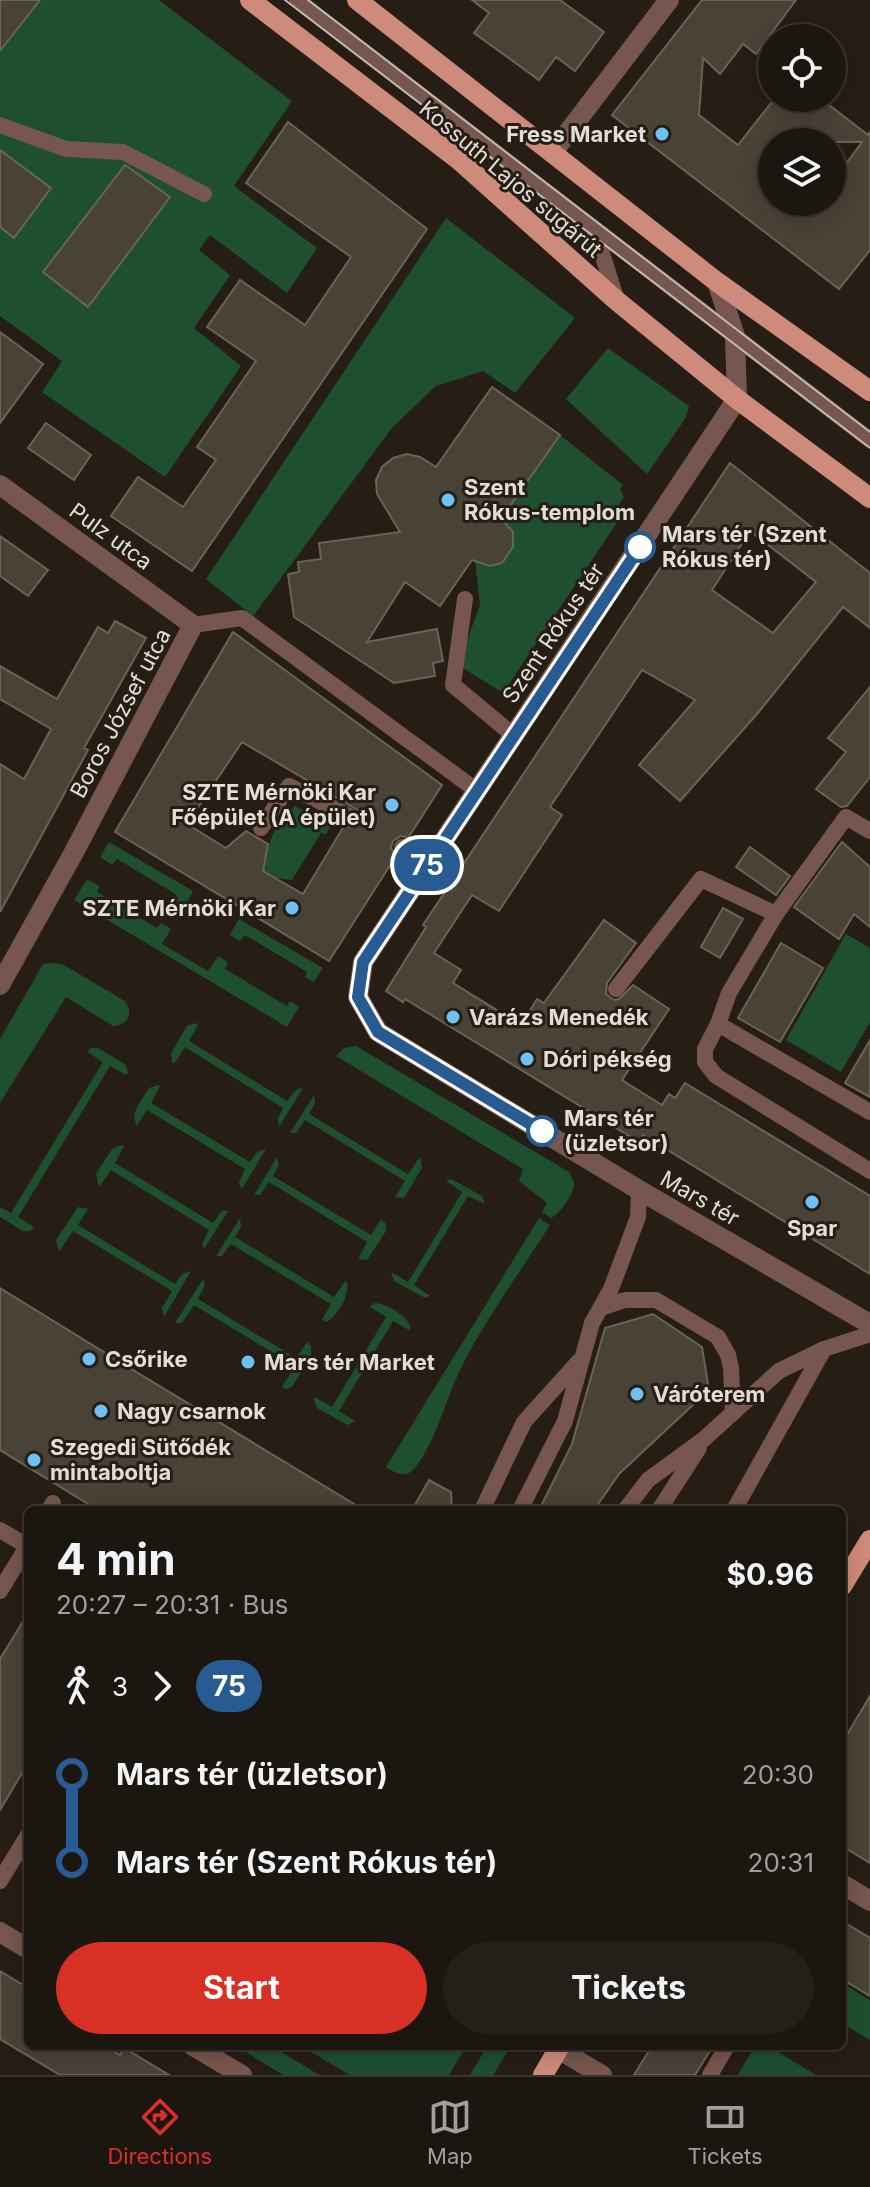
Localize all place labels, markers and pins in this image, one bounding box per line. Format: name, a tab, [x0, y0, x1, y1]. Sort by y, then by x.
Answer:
place label: Fress Market	[506, 121, 646, 147]
marker: Fress Market	[653, 125, 671, 143]
place label: Szent Rókus-templom	[464, 474, 635, 525]
marker: Szent Rókus-templom	[439, 491, 457, 509]
place label: Mars tér (Szent Rókus tér)	[662, 521, 827, 572]
marker: Mars tér (Szent Rókus tér)	[625, 532, 655, 562]
place label: SZTE Mérnöki Kar Főépület (A épület)	[171, 779, 376, 830]
marker: SZTE Mérnöki Kar Főépület (A épület)	[383, 796, 401, 814]
place label: SZTE Mérnöki Kar	[82, 895, 276, 921]
marker: SZTE Mérnöki Kar	[283, 899, 301, 917]
place label: Varázs Menedék	[469, 1004, 649, 1030]
marker: Varázs Menedék	[444, 1008, 462, 1026]
place label: Dóri pékség	[543, 1046, 672, 1072]
marker: Dóri pékség	[518, 1050, 536, 1068]
place label: Mars tér (üzletsor)	[564, 1105, 669, 1156]
marker: Mars tér (üzletsor)	[527, 1116, 557, 1146]
marker: Spar	[803, 1193, 821, 1211]
place label: Spar	[787, 1215, 837, 1241]
place label: Csőrike	[105, 1346, 188, 1372]
place label: Mars tér Market	[264, 1349, 435, 1375]
marker: Csőrike	[80, 1350, 98, 1368]
marker: Mars tér Market	[239, 1353, 257, 1371]
place label: Váróterem	[653, 1381, 765, 1407]
marker: Váróterem	[628, 1385, 646, 1403]
place label: Nagy csarnok	[117, 1398, 266, 1424]
marker: Nagy csarnok	[92, 1402, 110, 1420]
place label: Szegedi Sütődék mintaboltja	[50, 1434, 231, 1485]
marker: Szegedi Sütődék mintaboltja	[25, 1451, 43, 1469]

